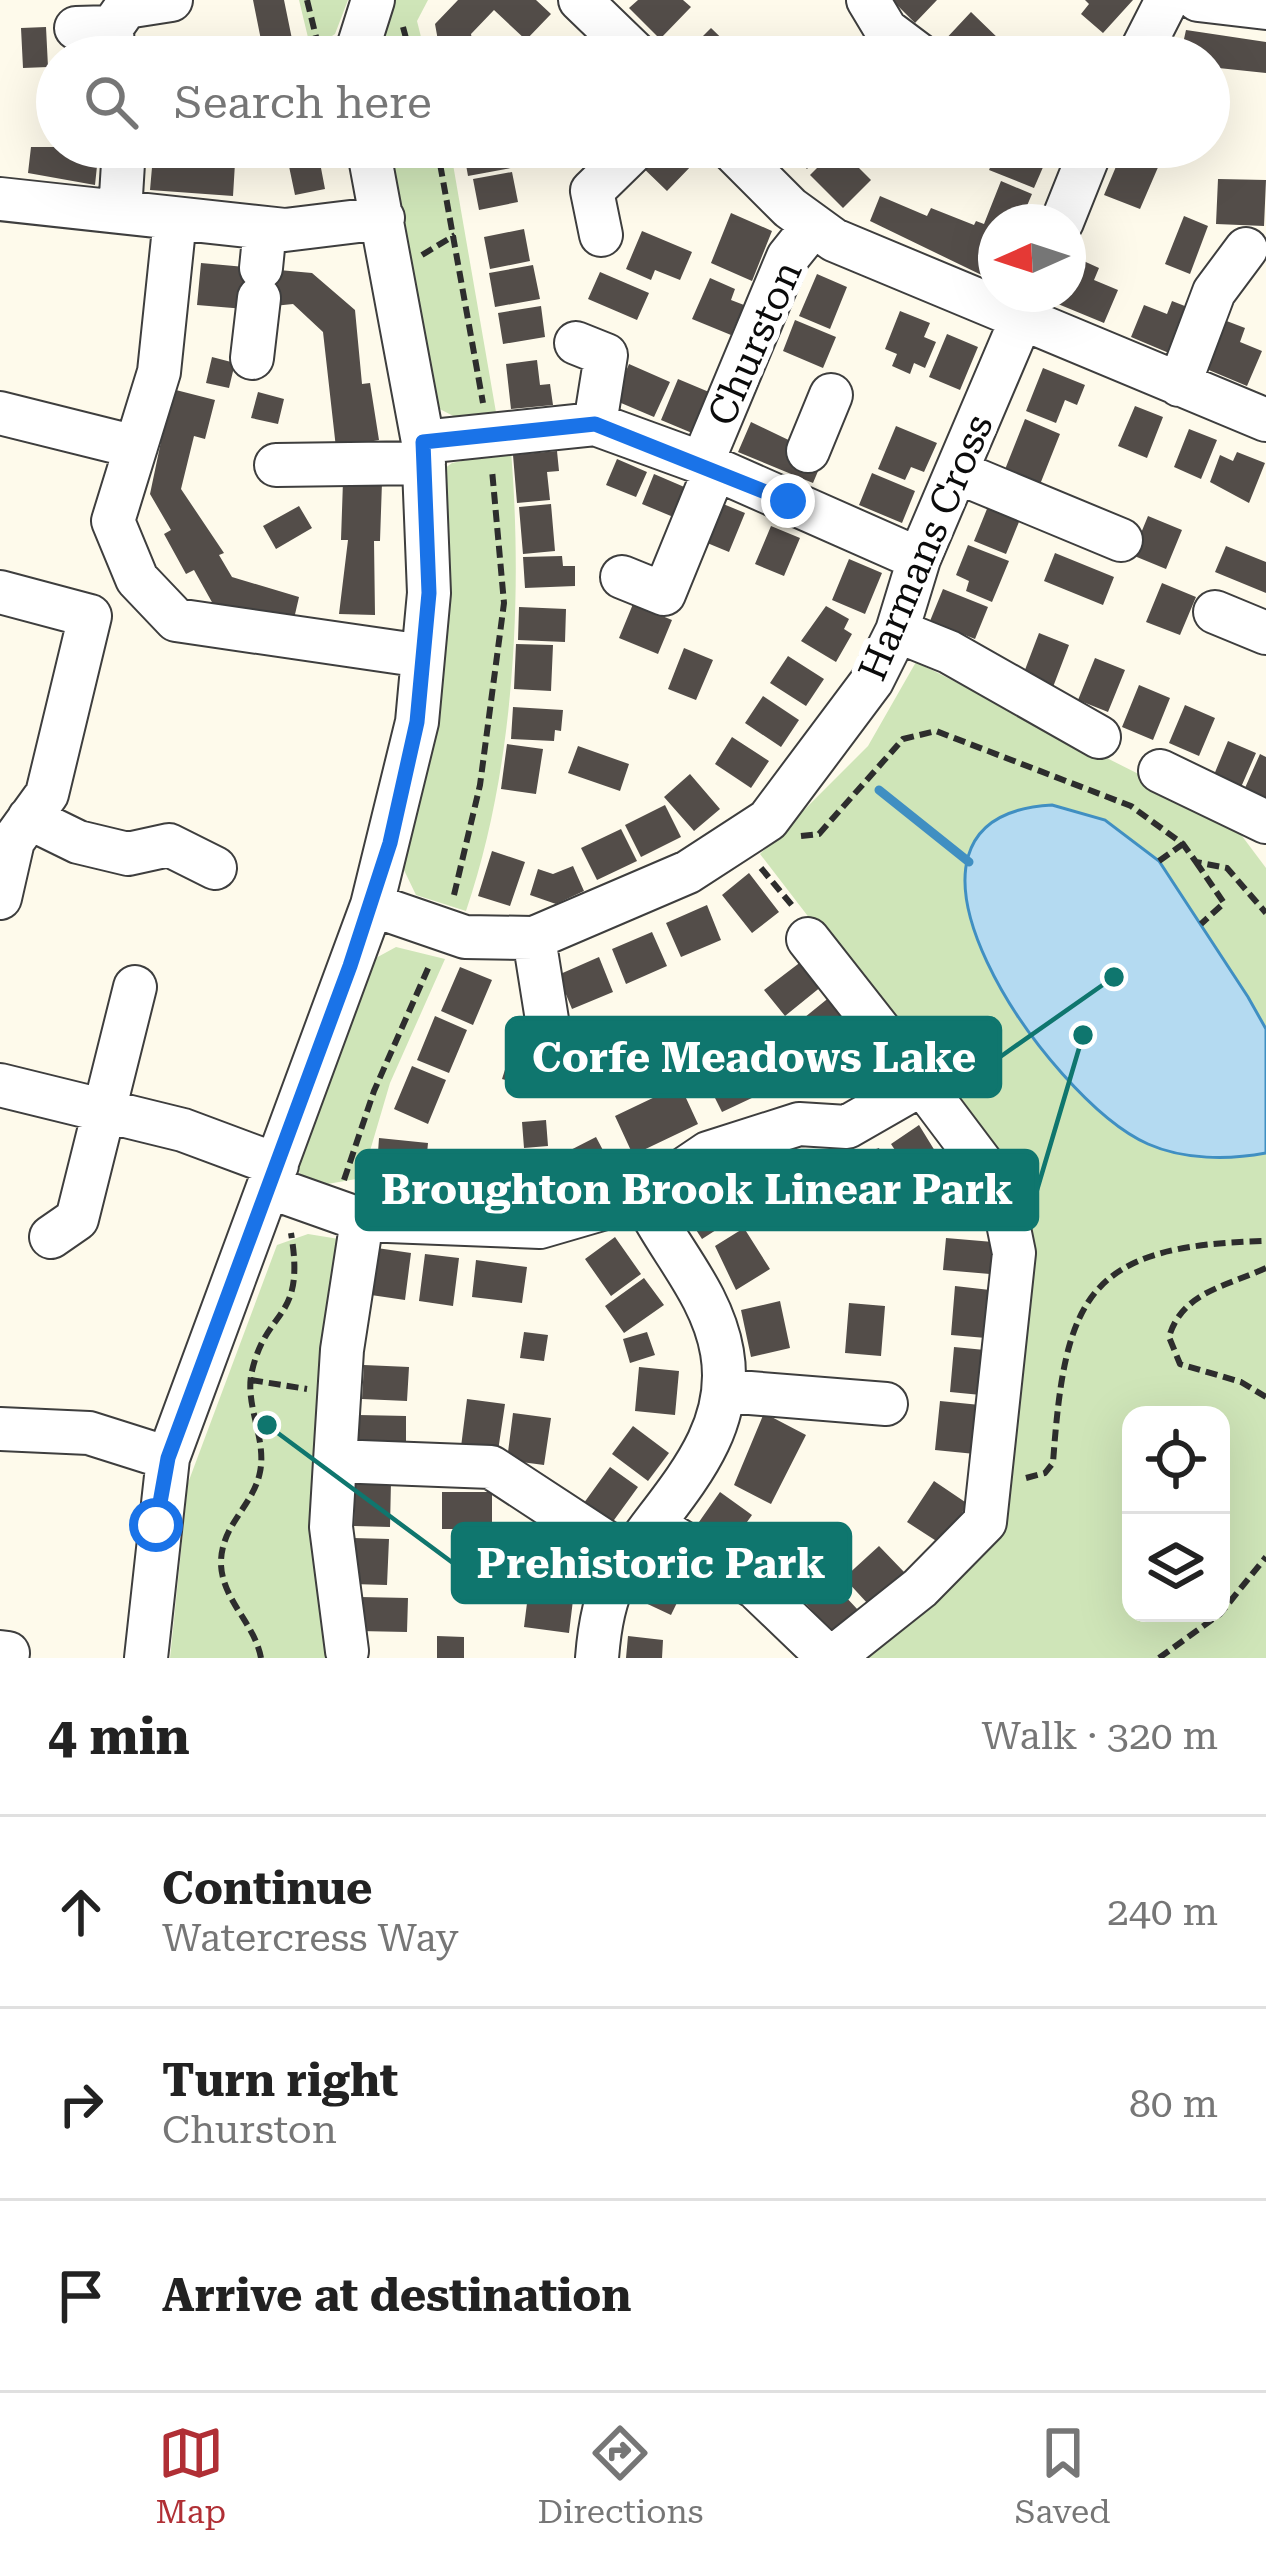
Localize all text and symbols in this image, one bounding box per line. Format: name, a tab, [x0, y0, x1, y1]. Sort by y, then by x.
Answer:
search box	[36, 36, 1230, 168]
icon: search	[78, 69, 144, 135]
text: Search here	[174, 76, 432, 129]
north arrow	[978, 204, 1086, 312]
street label: Churston	[698, 254, 811, 433]
street label: Harmans Cross	[849, 408, 1003, 687]
route end	[761, 474, 815, 528]
callout: Corfe Meadows Lake	[507, 1018, 1000, 1096]
text: Corfe Meadows Lake	[532, 1033, 976, 1082]
callout: Broughton Brook Linear Park	[357, 1151, 1037, 1229]
text: Broughton Brook Linear Park	[381, 1165, 1013, 1214]
map controls	[1122, 1406, 1230, 1622]
button: locate	[1122, 1406, 1230, 1514]
route start	[129, 1498, 183, 1552]
button: layers	[1122, 1514, 1230, 1622]
callout: Prehistoric Park	[453, 1524, 850, 1602]
text: Prehistoric Park	[477, 1539, 825, 1588]
text: 4 min	[48, 1707, 190, 1766]
text: Walk · 320 m	[982, 1713, 1218, 1759]
text: Continue	[162, 1862, 373, 1915]
icon: ahead	[48, 1879, 114, 1945]
text: 240 m	[1107, 1889, 1218, 1935]
text: Watercress Way	[162, 1915, 459, 1961]
text: Turn right	[162, 2054, 398, 2107]
icon: right	[48, 2071, 114, 2137]
text: 80 m	[1129, 2081, 1218, 2127]
text: Churston	[162, 2107, 337, 2153]
icon: arrive	[48, 2263, 114, 2329]
text: Arrive at destination	[162, 2269, 631, 2322]
tab: Map	[156, 2420, 226, 2531]
tab: Directions	[537, 2420, 703, 2531]
tab: Saved	[1015, 2420, 1110, 2531]

